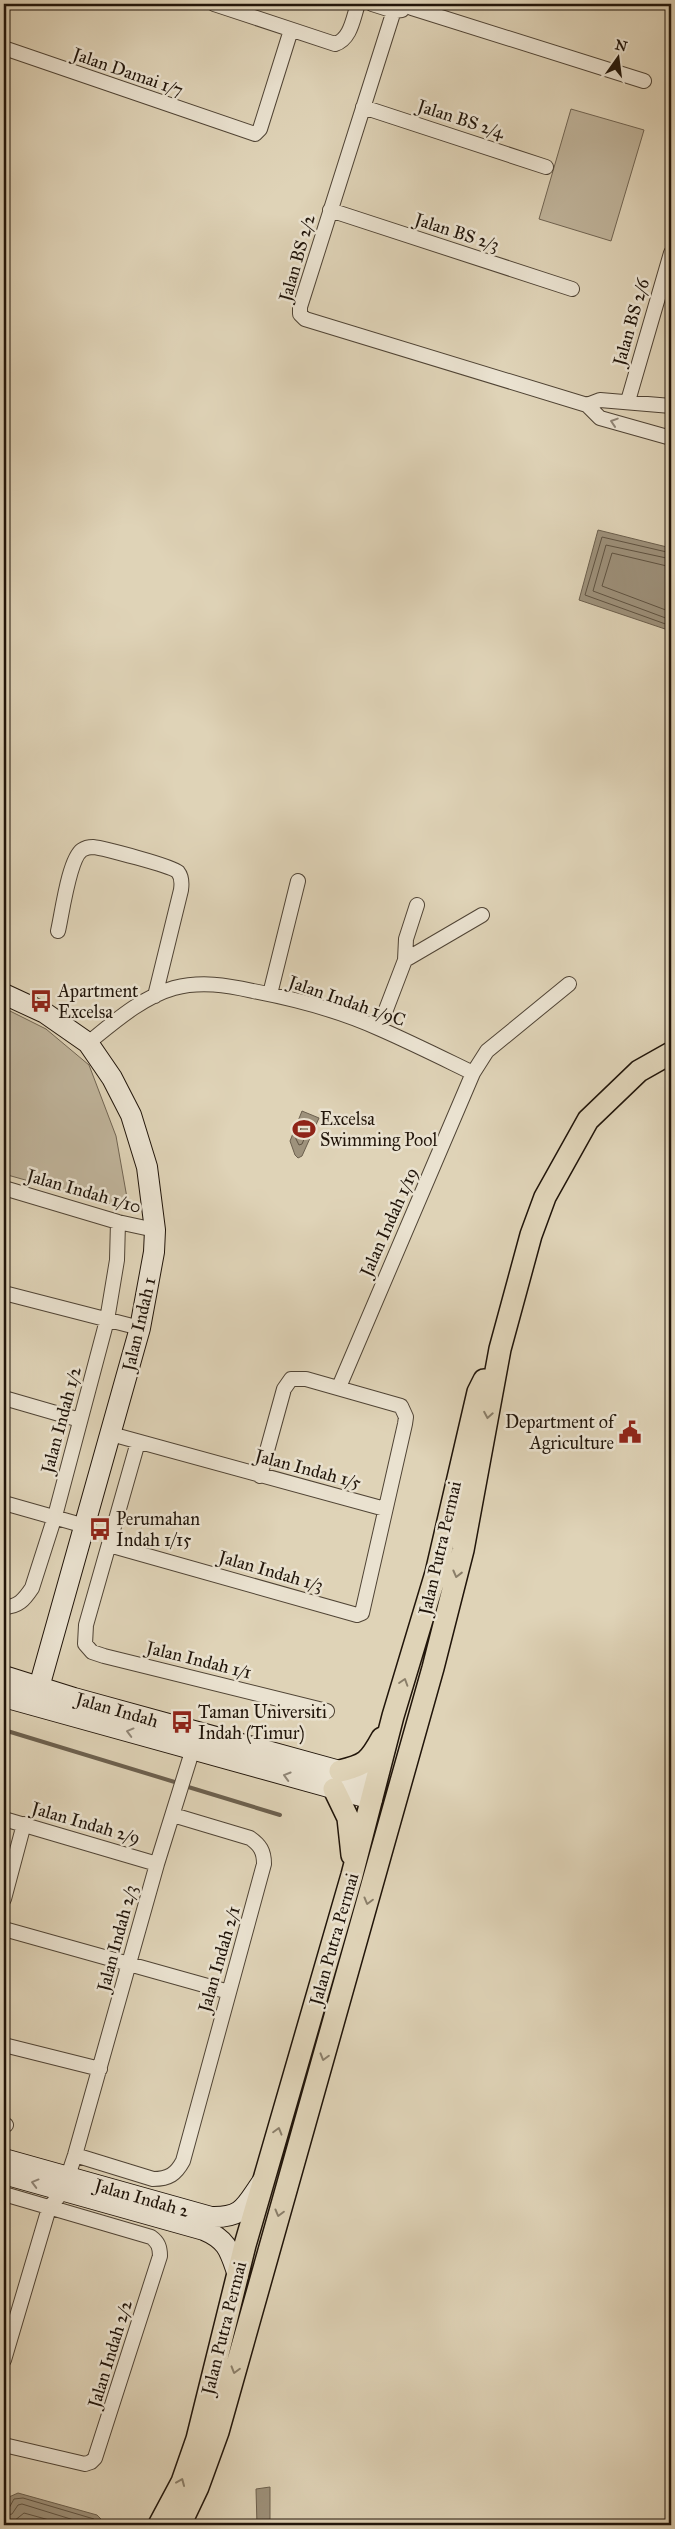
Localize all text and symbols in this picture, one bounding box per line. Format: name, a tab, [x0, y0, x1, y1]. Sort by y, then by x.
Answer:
north arrow	[592, 32, 642, 82]
text: N	[613, 36, 629, 56]
street label: Jalan Damai 1/7	[68, 42, 186, 102]
street label: Jalan BS 2/4	[413, 94, 508, 145]
street label: Jalan BS 2/3	[410, 207, 502, 257]
street label: Jalan BS 2/2	[274, 212, 321, 306]
street label: Jalan BS 2/6	[608, 275, 655, 370]
one-way arrow	[610, 418, 619, 428]
street label: Jalan Indah 1/9C	[283, 970, 408, 1032]
place label: Apartment Excelsa	[57, 980, 139, 1023]
bus stop icon: Apartment Excelsa	[28, 988, 54, 1014]
place label: Excelsa Swimming Pool	[320, 1108, 437, 1152]
sports icon: Excelsa Swimming Pool	[291, 1116, 317, 1142]
street label: Jalan Indah 1/10	[22, 1164, 144, 1219]
street label: Jalan Indah 1/19	[354, 1164, 424, 1282]
street label: Jalan Indah 1	[117, 1275, 161, 1375]
street label: Jalan Indah 1/2	[36, 1364, 87, 1478]
one-way arrow	[484, 1410, 494, 1419]
place label: Department of Agriculture	[505, 1411, 617, 1455]
public building icon: Department of Agriculture	[617, 1419, 643, 1445]
street label: Jalan Indah 1/5	[250, 1444, 364, 1495]
street label: Jalan Putra Permai	[413, 1479, 467, 1619]
place label: Perumahan Indah 1/15	[116, 1508, 200, 1551]
bus stop icon: Perumahan Indah 1/15	[87, 1516, 113, 1542]
street label: Jalan Indah 1/3	[214, 1545, 326, 1597]
one-way arrow	[452, 1570, 463, 1579]
street label: Jalan Indah 1/1	[142, 1636, 254, 1685]
one-way arrow	[399, 1678, 409, 1687]
street label: Jalan Indah	[71, 1687, 161, 1733]
place label: Taman Universiti Indah (Timur)	[198, 1701, 327, 1745]
bus stop icon: Taman Universiti Indah (Timur)	[169, 1709, 195, 1735]
one-way arrow	[126, 1727, 135, 1738]
one-way arrow	[283, 1771, 291, 1781]
street label: Jalan Indah 2/9	[27, 1796, 143, 1850]
street label: Jalan Putra Permai	[304, 1870, 364, 2010]
street label: Jalan Indah 2/3	[92, 1882, 143, 1996]
one-way arrow	[363, 1896, 373, 1904]
street label: Jalan Indah 2/1	[193, 1903, 246, 2017]
one-way arrow	[319, 2053, 330, 2062]
one-way arrow	[272, 2128, 282, 2136]
street label: Jalan Indah 2	[90, 2173, 192, 2223]
one-way arrow	[30, 2178, 39, 2189]
one-way arrow	[275, 2209, 285, 2217]
street label: Jalan Putra Permai	[196, 2259, 252, 2399]
street label: Jalan Indah 2/2	[83, 2298, 138, 2413]
one-way arrow	[231, 2365, 241, 2374]
one-way arrow	[175, 2478, 186, 2487]

